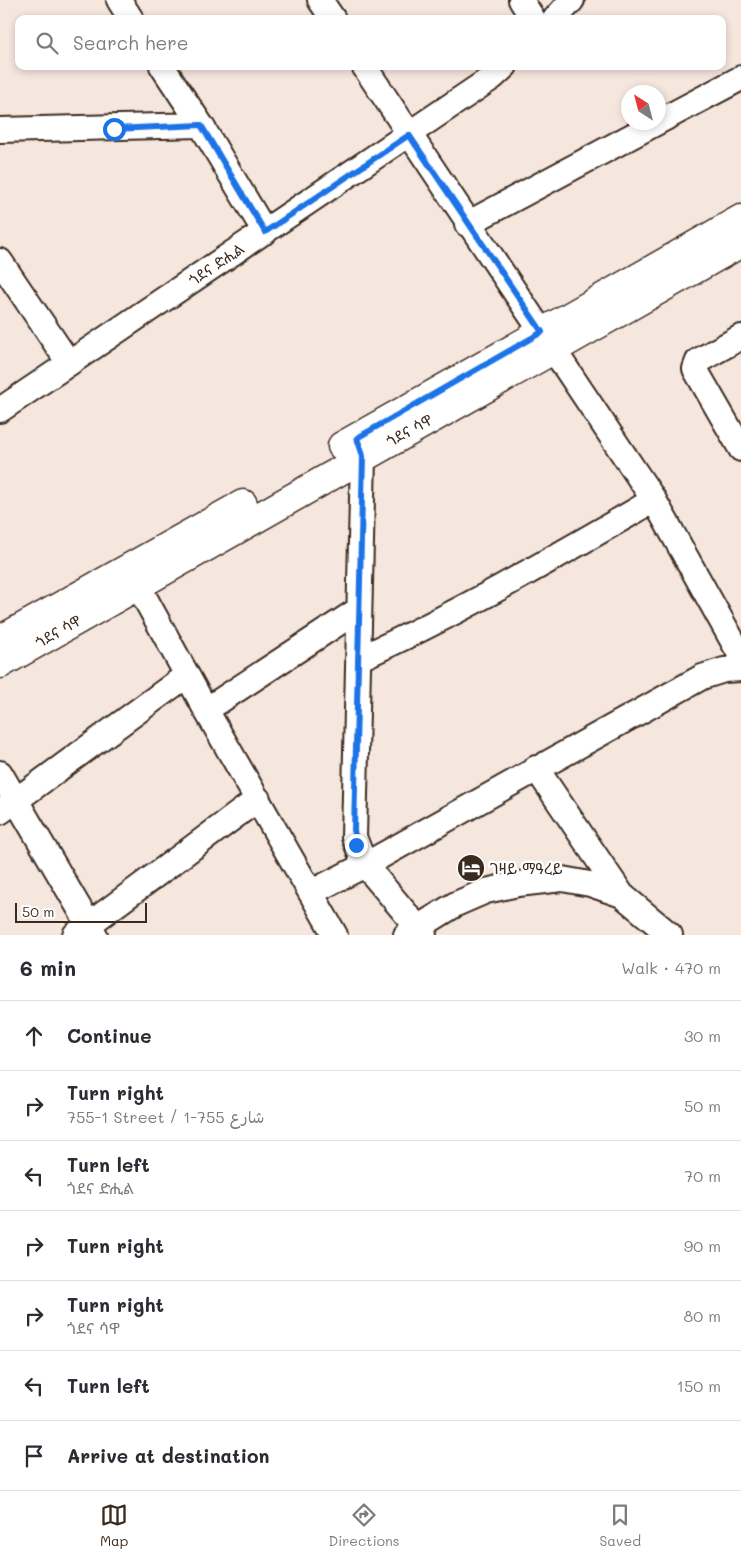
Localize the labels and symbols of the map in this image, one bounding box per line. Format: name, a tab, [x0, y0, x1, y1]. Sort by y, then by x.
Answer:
north arrow	[621, 85, 666, 130]
route start	[103, 118, 126, 141]
street label: ጎደና ድሒል	[184, 238, 248, 290]
street label: ጎደና ሳዋ	[382, 409, 436, 451]
street label: ጎደና ሳዋ	[32, 610, 84, 652]
route end	[345, 834, 368, 857]
hotel icon: ገዛይ ማዓረይ	[456, 853, 486, 883]
place label: ገዛይ ማዓረይ	[490, 858, 563, 878]
scale bar	[15, 900, 148, 923]

